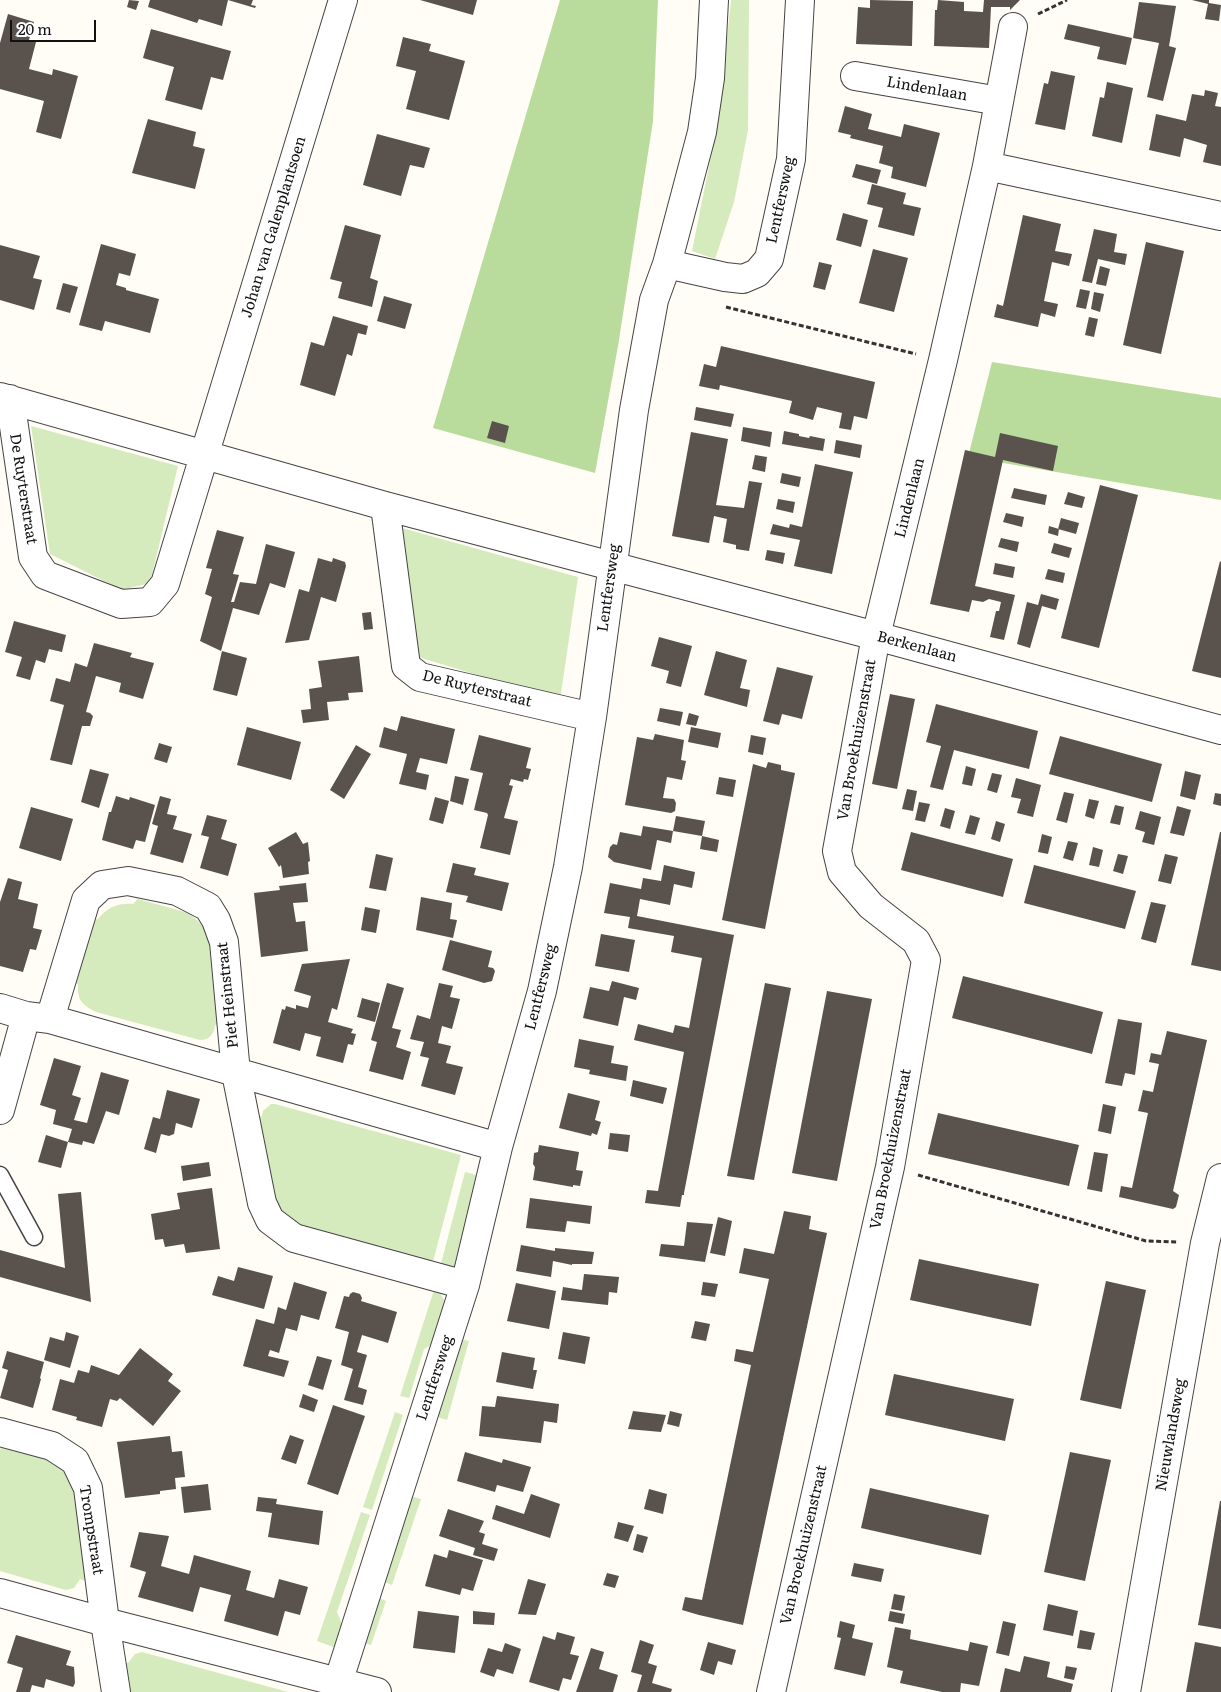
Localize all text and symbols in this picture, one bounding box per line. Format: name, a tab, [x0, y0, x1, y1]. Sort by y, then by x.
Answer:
scale bar	[12, 10, 99, 42]
text: 20 m	[18, 17, 52, 40]
street label: Lindenlaan	[885, 73, 969, 105]
street label: Johan van Galenplantsoen	[238, 134, 310, 320]
street label: Lentfersweg	[763, 155, 799, 245]
street label: De Ruyterstraat	[5, 432, 41, 546]
street label: Lindenlaan	[891, 456, 929, 540]
street label: Lentfersweg	[594, 543, 624, 633]
street label: Berkenlaan	[875, 628, 959, 666]
street label: Van Broekhuizenstraat	[834, 658, 880, 822]
street label: De Ruyterstraat	[420, 667, 534, 711]
street label: Piet Heinstraat	[213, 941, 243, 1049]
street label: Lentfersweg	[522, 942, 560, 1032]
street label: Van Broekhuizenstraat	[867, 1067, 915, 1231]
street label: Lentfersweg	[413, 1333, 457, 1423]
street label: Nieuwlandsweg	[1152, 1377, 1190, 1493]
street label: Van Broekhuizenstraat	[777, 1463, 831, 1627]
street label: Trompstraat	[75, 1484, 107, 1576]

